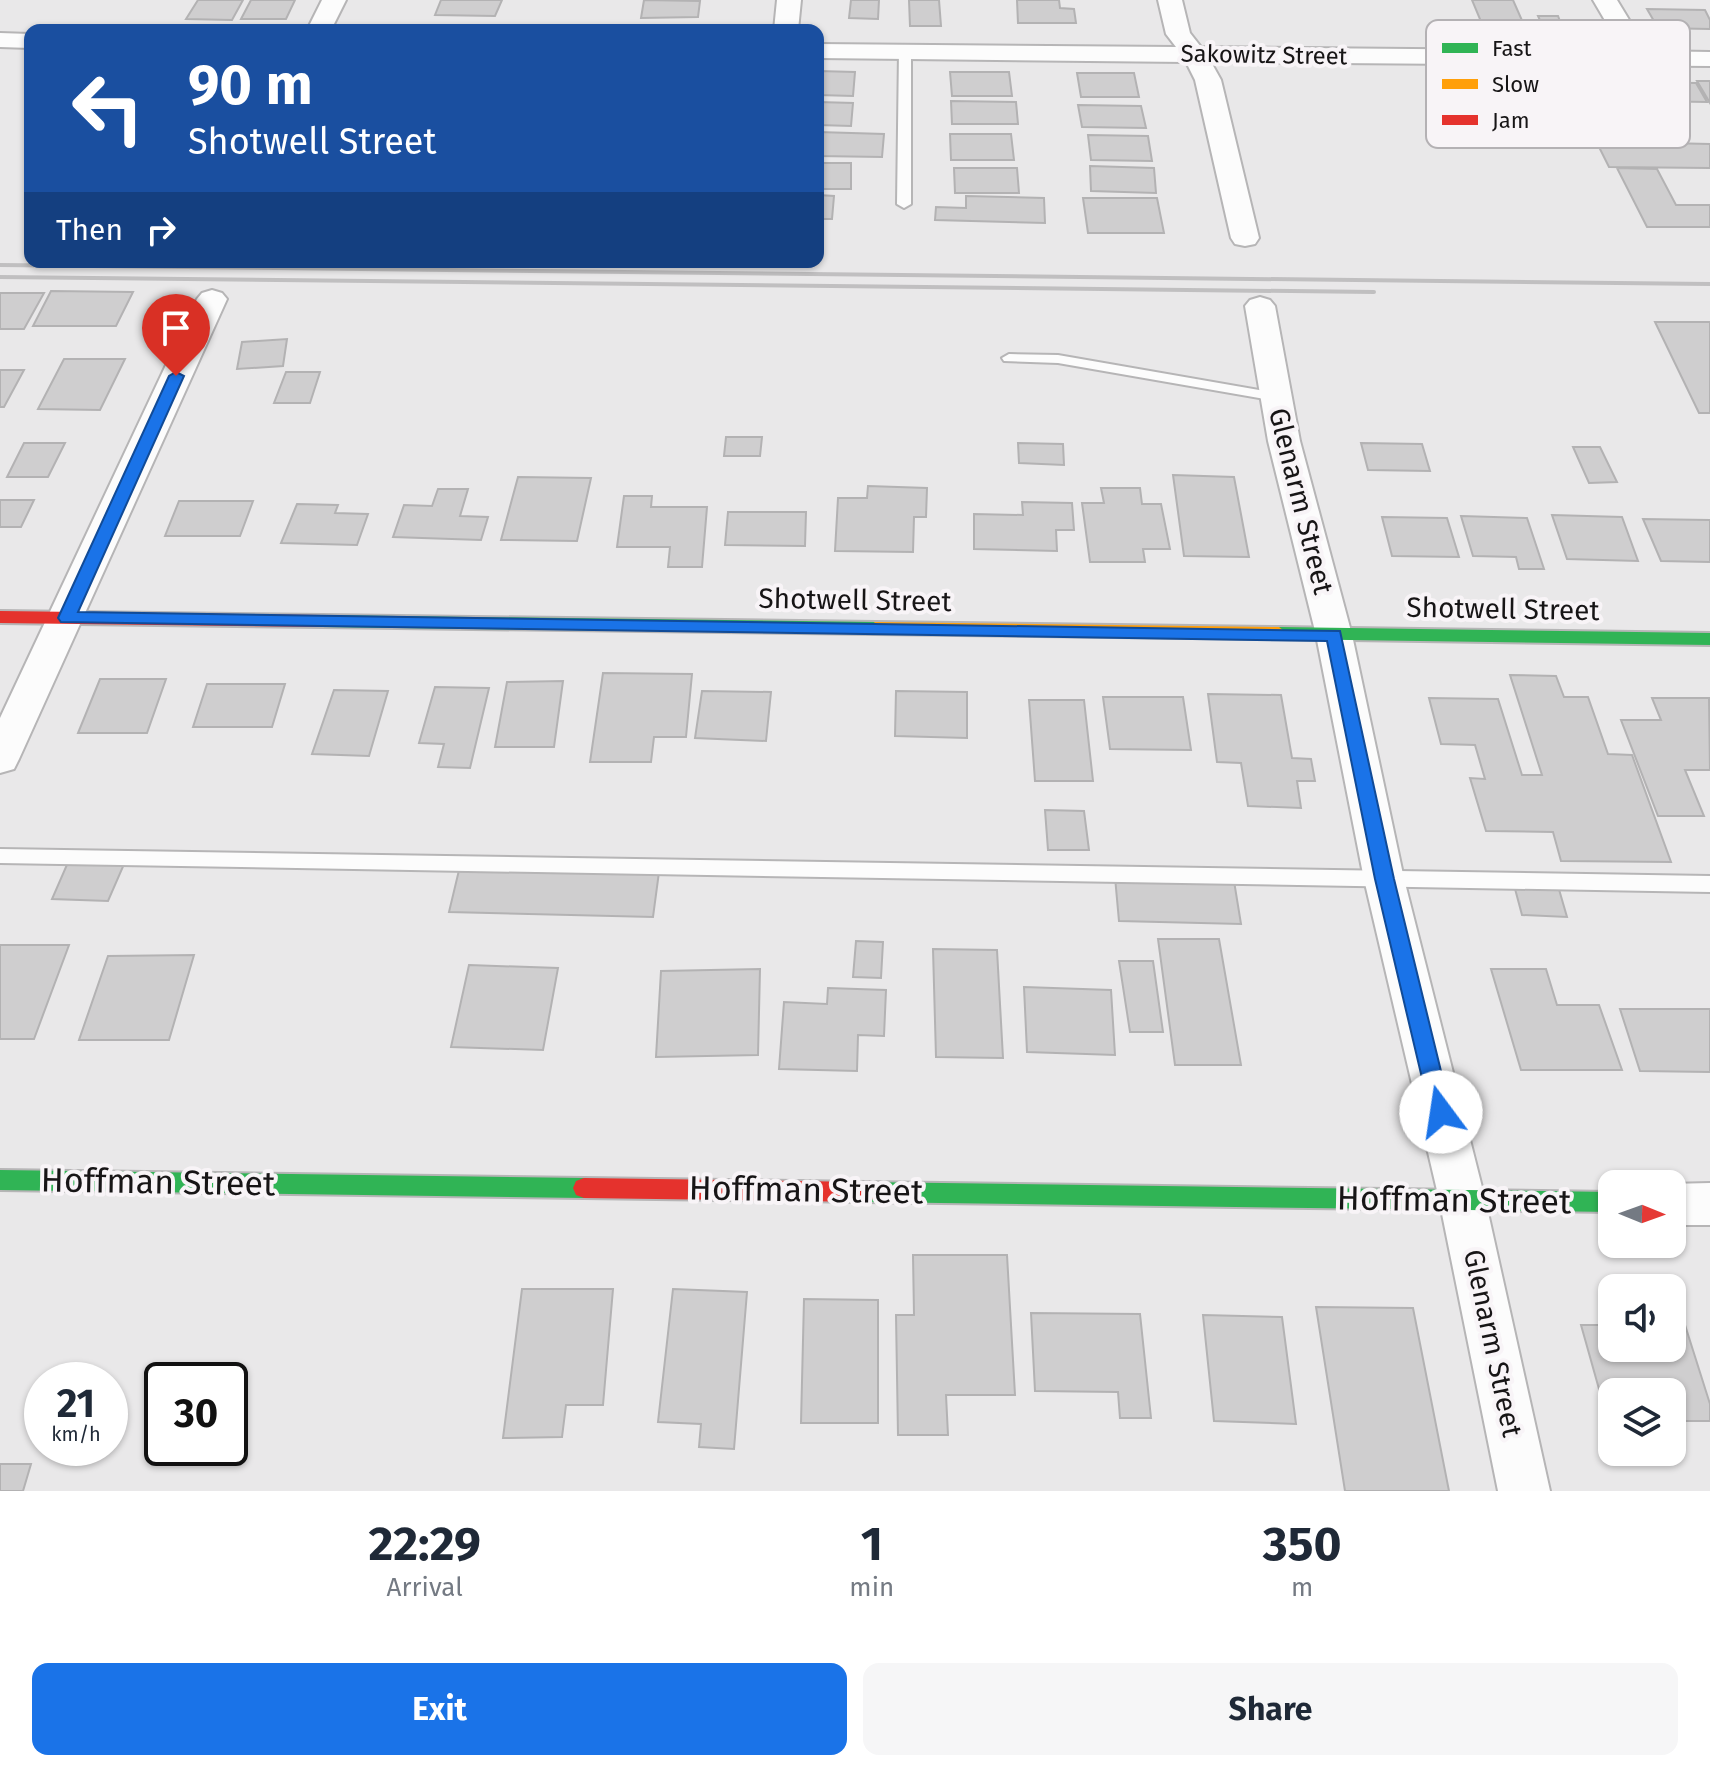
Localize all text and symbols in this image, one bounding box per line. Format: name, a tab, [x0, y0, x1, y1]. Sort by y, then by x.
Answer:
legend	[1426, 20, 1690, 148]
text: Fast	[1492, 35, 1532, 62]
street label: Sakowitz Street	[1180, 40, 1348, 70]
text: 90 m	[188, 52, 313, 119]
icon: left	[56, 56, 160, 160]
text: Slow	[1492, 71, 1539, 98]
text: Jam	[1492, 107, 1530, 134]
text: Shotwell Street	[188, 120, 436, 164]
icon: right	[139, 208, 183, 252]
text: Then	[56, 212, 123, 248]
pin	[142, 294, 210, 376]
icon: arrive	[154, 306, 198, 350]
street label: Glenarm Street	[1262, 404, 1340, 598]
street label: Shotwell Street	[758, 582, 953, 618]
street label: Shotwell Street	[1406, 591, 1601, 627]
position arrow	[1399, 1070, 1483, 1154]
street label: Hoffman Street	[40, 1159, 276, 1205]
street label: Hoffman Street	[688, 1167, 924, 1213]
north arrow	[1598, 1170, 1686, 1258]
map controls	[1598, 1170, 1686, 1466]
street label: Hoffman Street	[1336, 1177, 1572, 1223]
street label: Glenarm Street	[1457, 1246, 1529, 1441]
button: sound	[1598, 1274, 1686, 1362]
speed limit sign: 30	[144, 1362, 248, 1466]
button: layers	[1598, 1378, 1686, 1466]
text: 21	[57, 1380, 95, 1428]
text: km/h	[51, 1422, 101, 1446]
text: 22:29	[368, 1515, 481, 1573]
text: 1	[861, 1515, 883, 1573]
text: 350	[1263, 1515, 1341, 1573]
text: Arrival	[387, 1572, 463, 1603]
text: min	[849, 1572, 894, 1603]
text: m	[1291, 1572, 1313, 1603]
button: Exit	[32, 1663, 847, 1755]
button: Share	[863, 1663, 1678, 1755]

